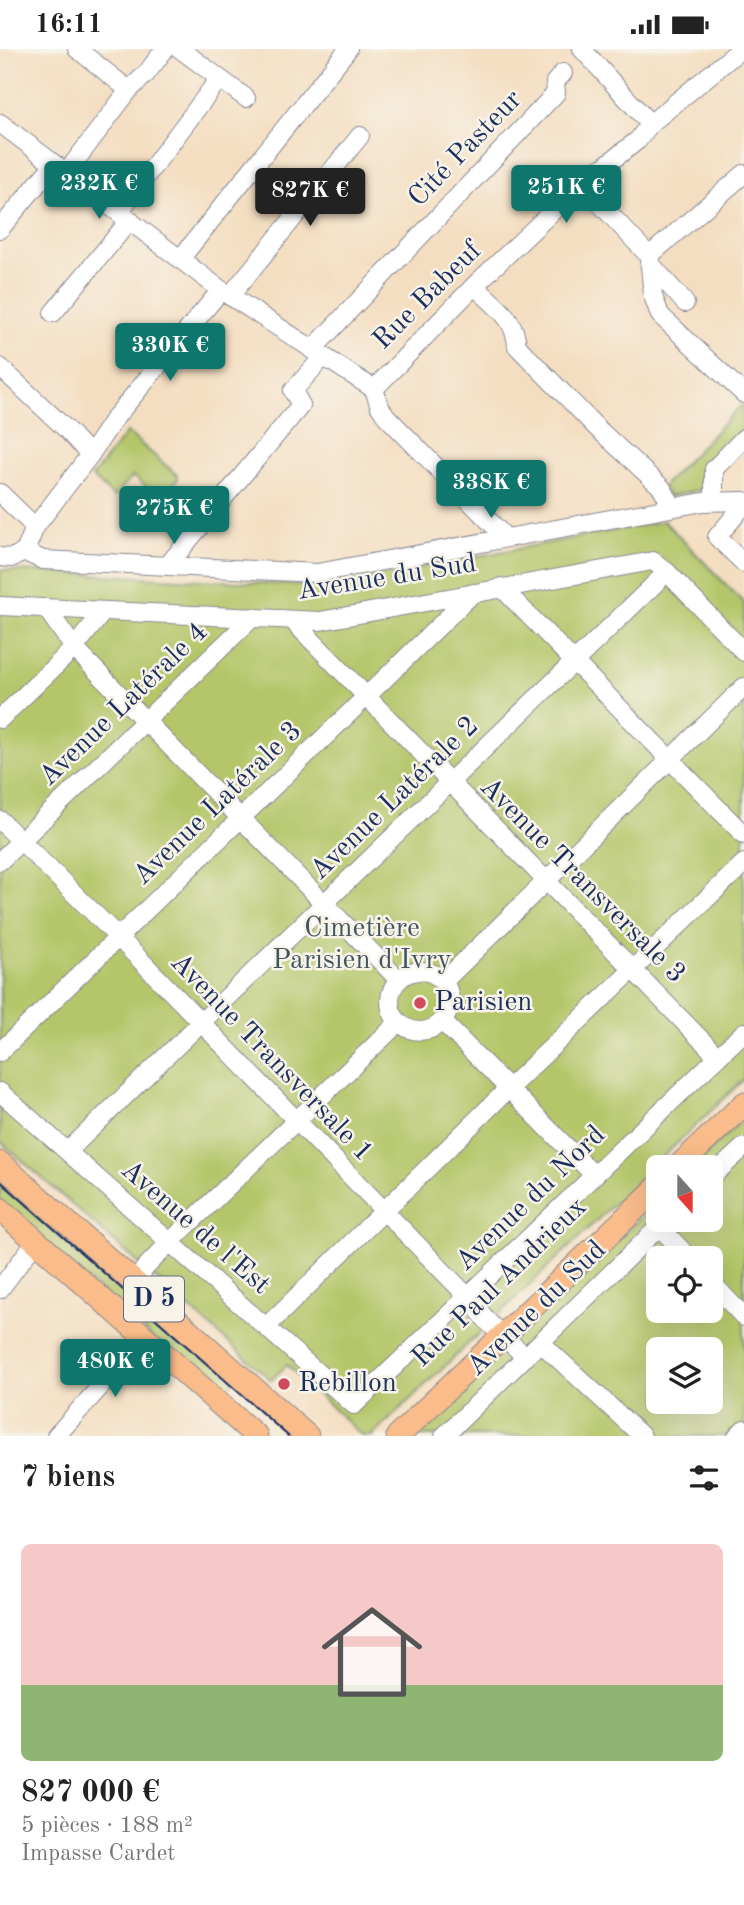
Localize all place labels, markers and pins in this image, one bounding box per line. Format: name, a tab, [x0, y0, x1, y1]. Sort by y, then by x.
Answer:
pin: 232K €	[42, 162, 156, 221]
pin: 251K €	[509, 165, 623, 225]
pin: 827K €	[253, 169, 367, 228]
pin: 330K €	[113, 323, 227, 383]
pin: 338K €	[434, 461, 548, 520]
pin: 275K €	[117, 487, 231, 546]
place label: Parisien	[434, 989, 532, 1017]
marker: Parisien	[412, 995, 428, 1011]
pin: 480K €	[58, 1339, 172, 1399]
place label: Rebillon	[298, 1370, 397, 1398]
marker: Rebillon	[276, 1376, 292, 1392]

